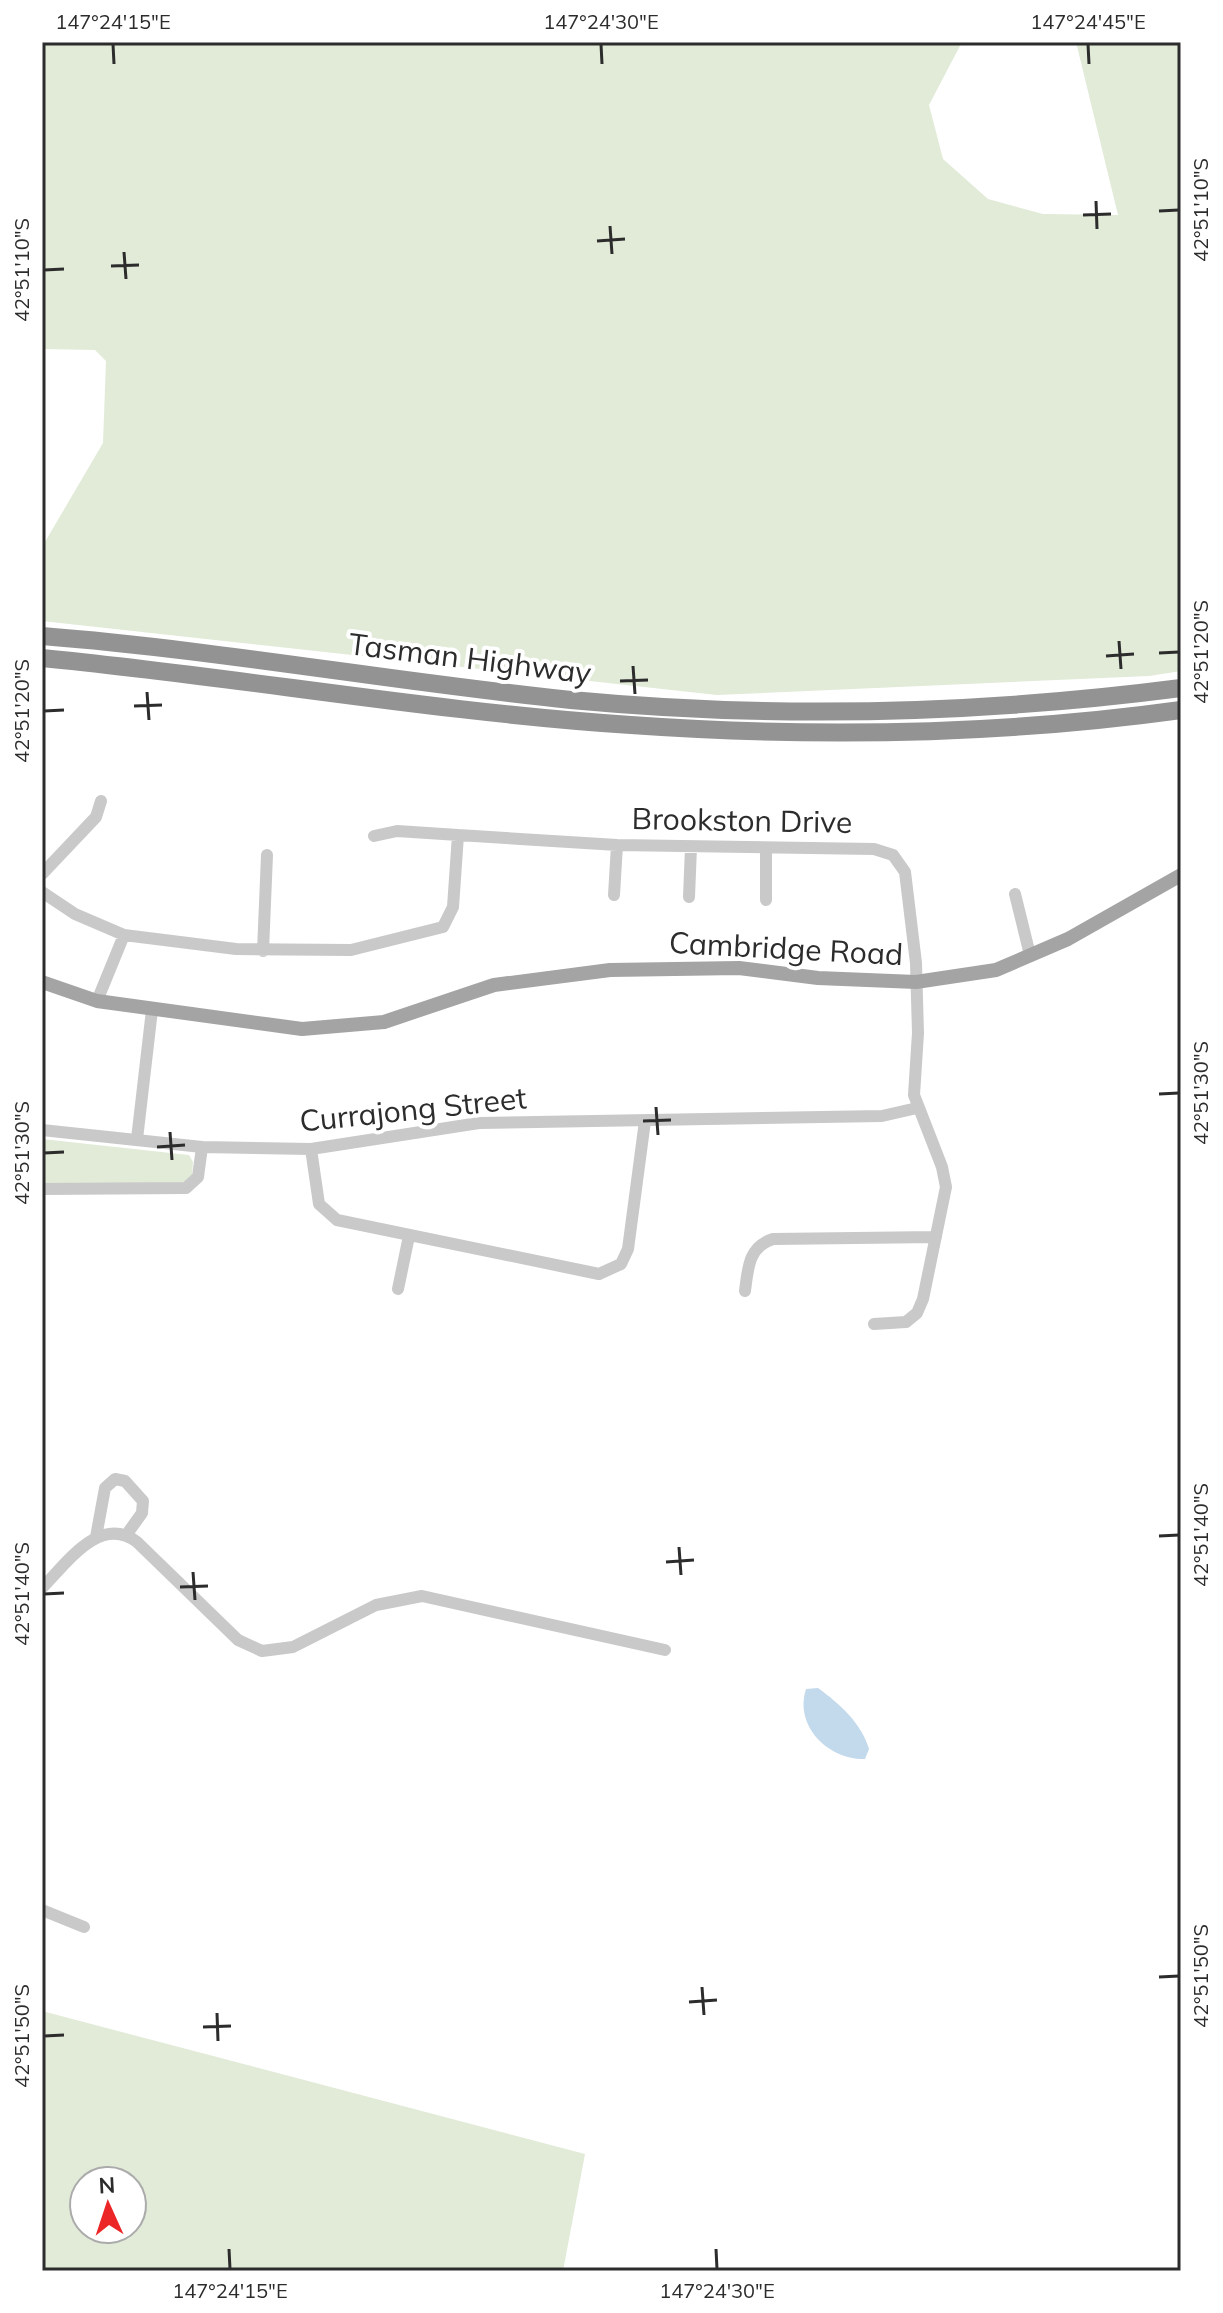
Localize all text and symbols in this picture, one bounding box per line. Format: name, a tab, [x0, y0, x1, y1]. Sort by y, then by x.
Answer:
text: 147°24'15"E	[55, 9, 171, 34]
text: 147°24'30"E	[543, 9, 659, 34]
text: 147°24'45"E	[1030, 9, 1146, 34]
text: 42°51'10"S	[1188, 158, 1213, 262]
text: 42°51'10"S	[9, 218, 34, 322]
text: 42°51'20"S	[1188, 600, 1213, 704]
street label: Tasman Highway	[347, 624, 593, 692]
text: 42°51'20"S	[9, 659, 34, 763]
street label: Brookston Drive	[631, 799, 853, 841]
street label: Cambridge Road	[668, 923, 904, 973]
text: 42°51'30"S	[1188, 1041, 1213, 1145]
street label: Currajong Street	[298, 1078, 528, 1140]
text: 42°51'30"S	[9, 1101, 34, 1205]
text: 42°51'40"S	[1188, 1483, 1213, 1587]
text: 42°51'40"S	[9, 1542, 34, 1646]
text: 42°51'50"S	[1188, 1924, 1213, 2028]
text: 42°51'50"S	[9, 1984, 34, 2088]
north arrow	[68, 2165, 148, 2245]
text: N	[98, 2171, 116, 2199]
text: 147°24'15"E	[172, 2278, 288, 2303]
text: 147°24'30"E	[659, 2278, 775, 2303]

